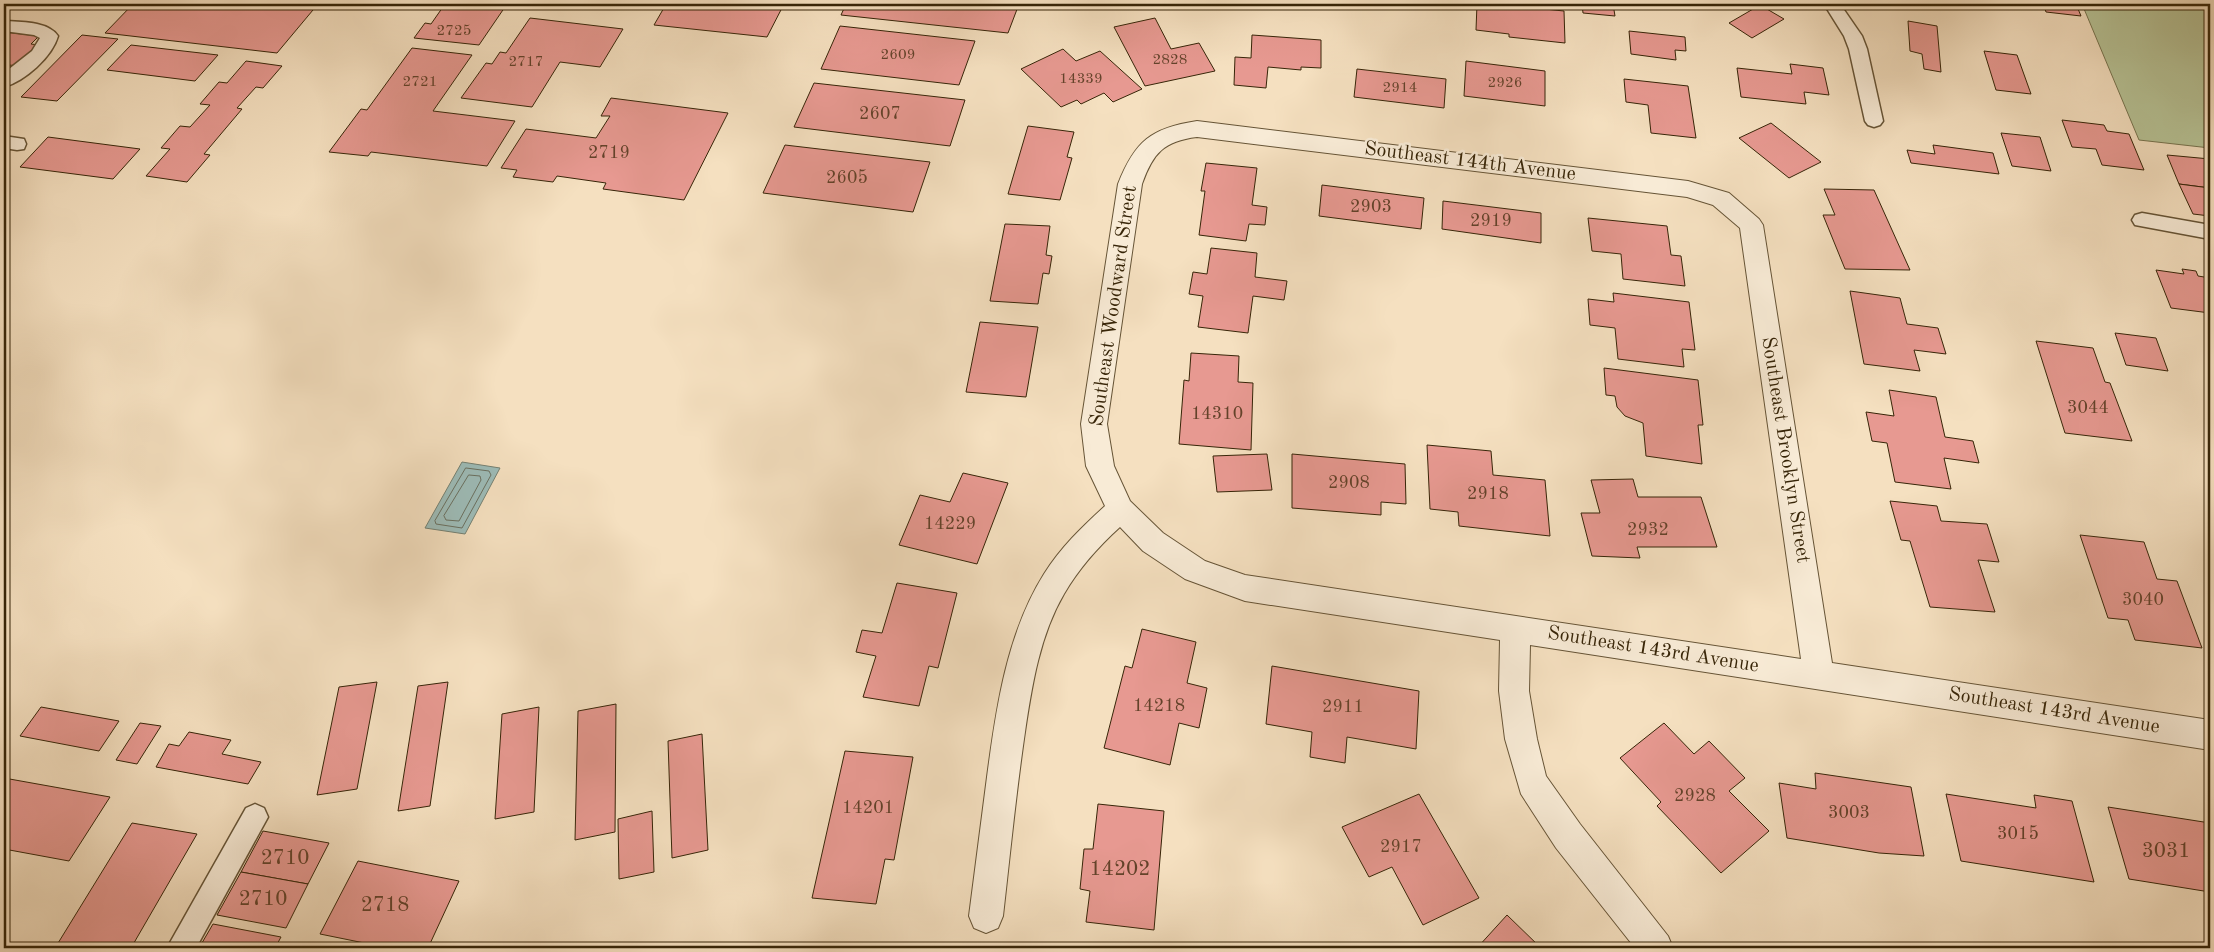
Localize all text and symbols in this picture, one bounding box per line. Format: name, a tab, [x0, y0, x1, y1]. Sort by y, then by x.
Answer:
house number: 2725	[437, 24, 471, 39]
house number: 2609	[881, 48, 915, 63]
house number: 2828	[1153, 53, 1187, 68]
house number: 2717	[509, 55, 543, 70]
house number: 14339	[1059, 72, 1103, 87]
house number: 2721	[403, 75, 437, 90]
house number: 2926	[1488, 76, 1522, 91]
house number: 2914	[1383, 81, 1417, 96]
house number: 2607	[859, 105, 901, 123]
street label: Southeast 144th Avenue	[1363, 139, 1577, 185]
house number: 2719	[588, 144, 630, 162]
house number: 2605	[826, 169, 868, 187]
street label: Southeast Woodward Street	[1087, 184, 1141, 428]
house number: 2903	[1350, 198, 1392, 216]
house number: 2919	[1470, 212, 1512, 230]
street label: Southeast Brooklyn Street	[1757, 335, 1813, 565]
house number: 3044	[2067, 399, 2109, 417]
house number: 14310	[1191, 405, 1243, 423]
house number: 2908	[1328, 474, 1370, 492]
house number: 2918	[1467, 485, 1509, 503]
house number: 14229	[924, 515, 976, 533]
house number: 2932	[1627, 521, 1669, 539]
house number: 3040	[2122, 591, 2164, 609]
street label: Southeast 143rd Avenue	[1546, 623, 1760, 677]
street label: Southeast 143rd Avenue	[1947, 684, 2161, 738]
house number: 14218	[1133, 697, 1185, 715]
house number: 2911	[1322, 698, 1364, 716]
house number: 2928	[1674, 787, 1716, 805]
house number: 14201	[842, 799, 894, 817]
house number: 3003	[1828, 804, 1870, 822]
house number: 3015	[1997, 825, 2039, 843]
house number: 2917	[1380, 838, 1422, 856]
house number: 3031	[2142, 841, 2190, 862]
house number: 2710	[261, 848, 309, 869]
house number: 14202	[1090, 859, 1150, 880]
house number: 2710	[239, 889, 287, 910]
house number: 2718	[361, 895, 409, 916]

